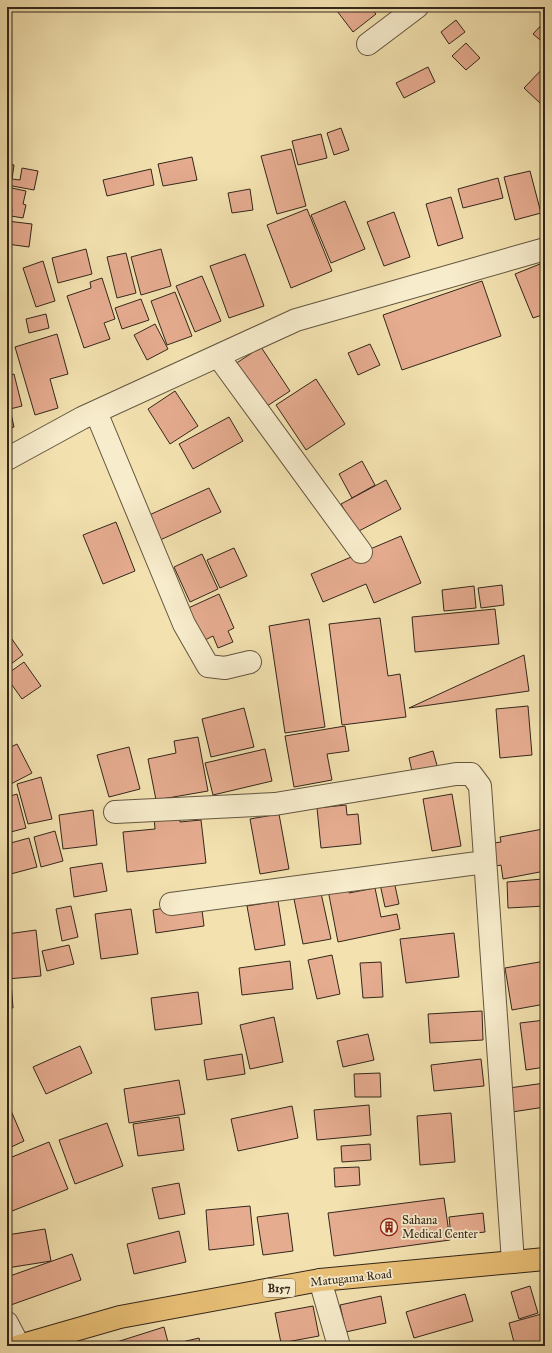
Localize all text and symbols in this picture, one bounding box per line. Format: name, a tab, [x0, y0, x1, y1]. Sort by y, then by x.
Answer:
place label: Sahana Medical Center	[402, 1213, 478, 1241]
building icon: Sahana Medical Center	[379, 1217, 399, 1237]
street label: Matugama Road	[309, 1267, 393, 1290]
road number: B157	[263, 1279, 295, 1297]

